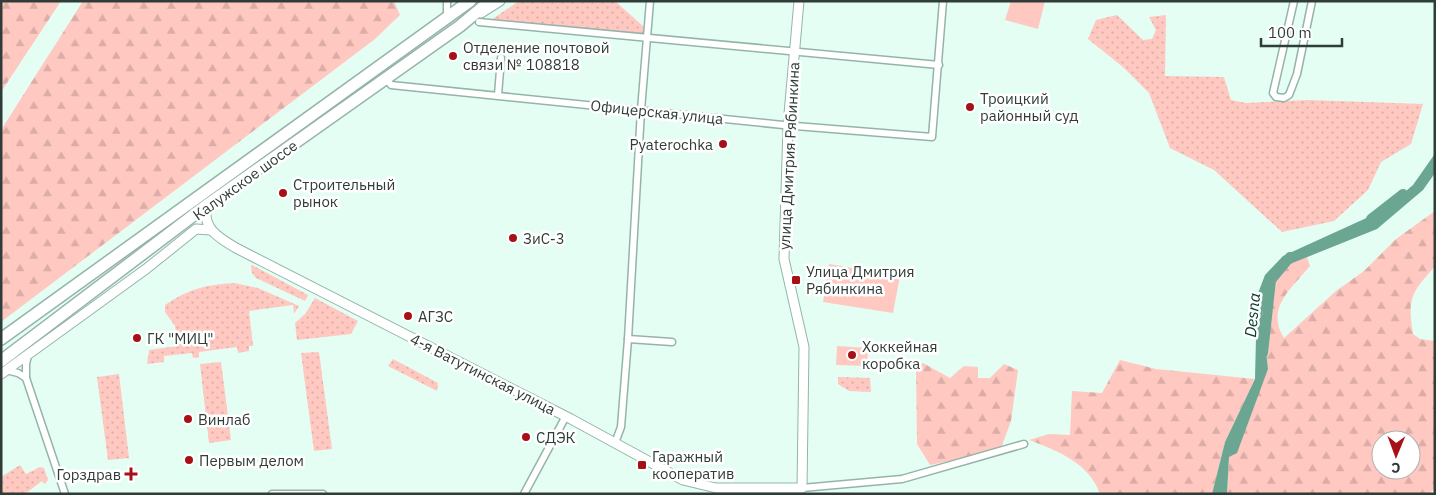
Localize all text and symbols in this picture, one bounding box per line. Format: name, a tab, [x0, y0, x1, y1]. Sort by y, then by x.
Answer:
scale bar	[1261, 15, 1342, 47]
text: 100 m	[1268, 23, 1312, 42]
place label: Отделение почтовой связи № 108818	[463, 38, 610, 74]
marker: Отделение почтовой связи № 108818	[447, 50, 459, 62]
street label: улица Дмитрия Рябинкина	[775, 61, 803, 251]
place label: Троицкий районный суд	[980, 89, 1079, 125]
street label: Офицерская улица	[590, 96, 724, 128]
marker: Троицкий районный суд	[964, 101, 976, 113]
place label: Pyaterochka	[629, 135, 713, 154]
street label: Калужское шоссе	[189, 136, 301, 224]
marker: Pyaterochka	[717, 138, 729, 150]
place label: Строительный рынок	[293, 175, 395, 211]
marker: Строительный рынок	[277, 187, 289, 199]
place label: ЗиС-3	[523, 229, 565, 248]
marker: ЗиС-3	[507, 232, 519, 244]
place label: Улица Дмитрия Рябинкина	[806, 262, 915, 298]
marker: Улица Дмитрия Рябинкина	[790, 274, 802, 286]
water label: Desna	[1240, 292, 1264, 338]
place label: АГЗС	[418, 307, 453, 326]
marker: АГЗС	[402, 310, 414, 322]
place label: ГК "МИЦ"	[147, 329, 214, 348]
street label: 4-я Ватутинская улица	[407, 329, 559, 419]
marker: ГК "МИЦ"	[131, 332, 143, 344]
place label: Хоккейная коробка	[862, 337, 938, 373]
marker: Хоккейная коробка	[846, 349, 858, 361]
place label: Винлаб	[198, 410, 250, 429]
marker: Винлаб	[182, 413, 194, 425]
place label: СДЭК	[536, 428, 576, 447]
north arrow	[1371, 430, 1421, 480]
marker: СДЭК	[520, 431, 532, 443]
place label: Гаражный кооператив	[652, 447, 734, 483]
place label: Первым делом	[199, 451, 304, 470]
marker: Первым делом	[183, 454, 195, 466]
marker: Гаражный кооператив	[636, 459, 648, 471]
text: С	[1391, 459, 1400, 477]
place label: Горздрав	[56, 465, 121, 484]
marker: Горздрав	[125, 468, 137, 480]

